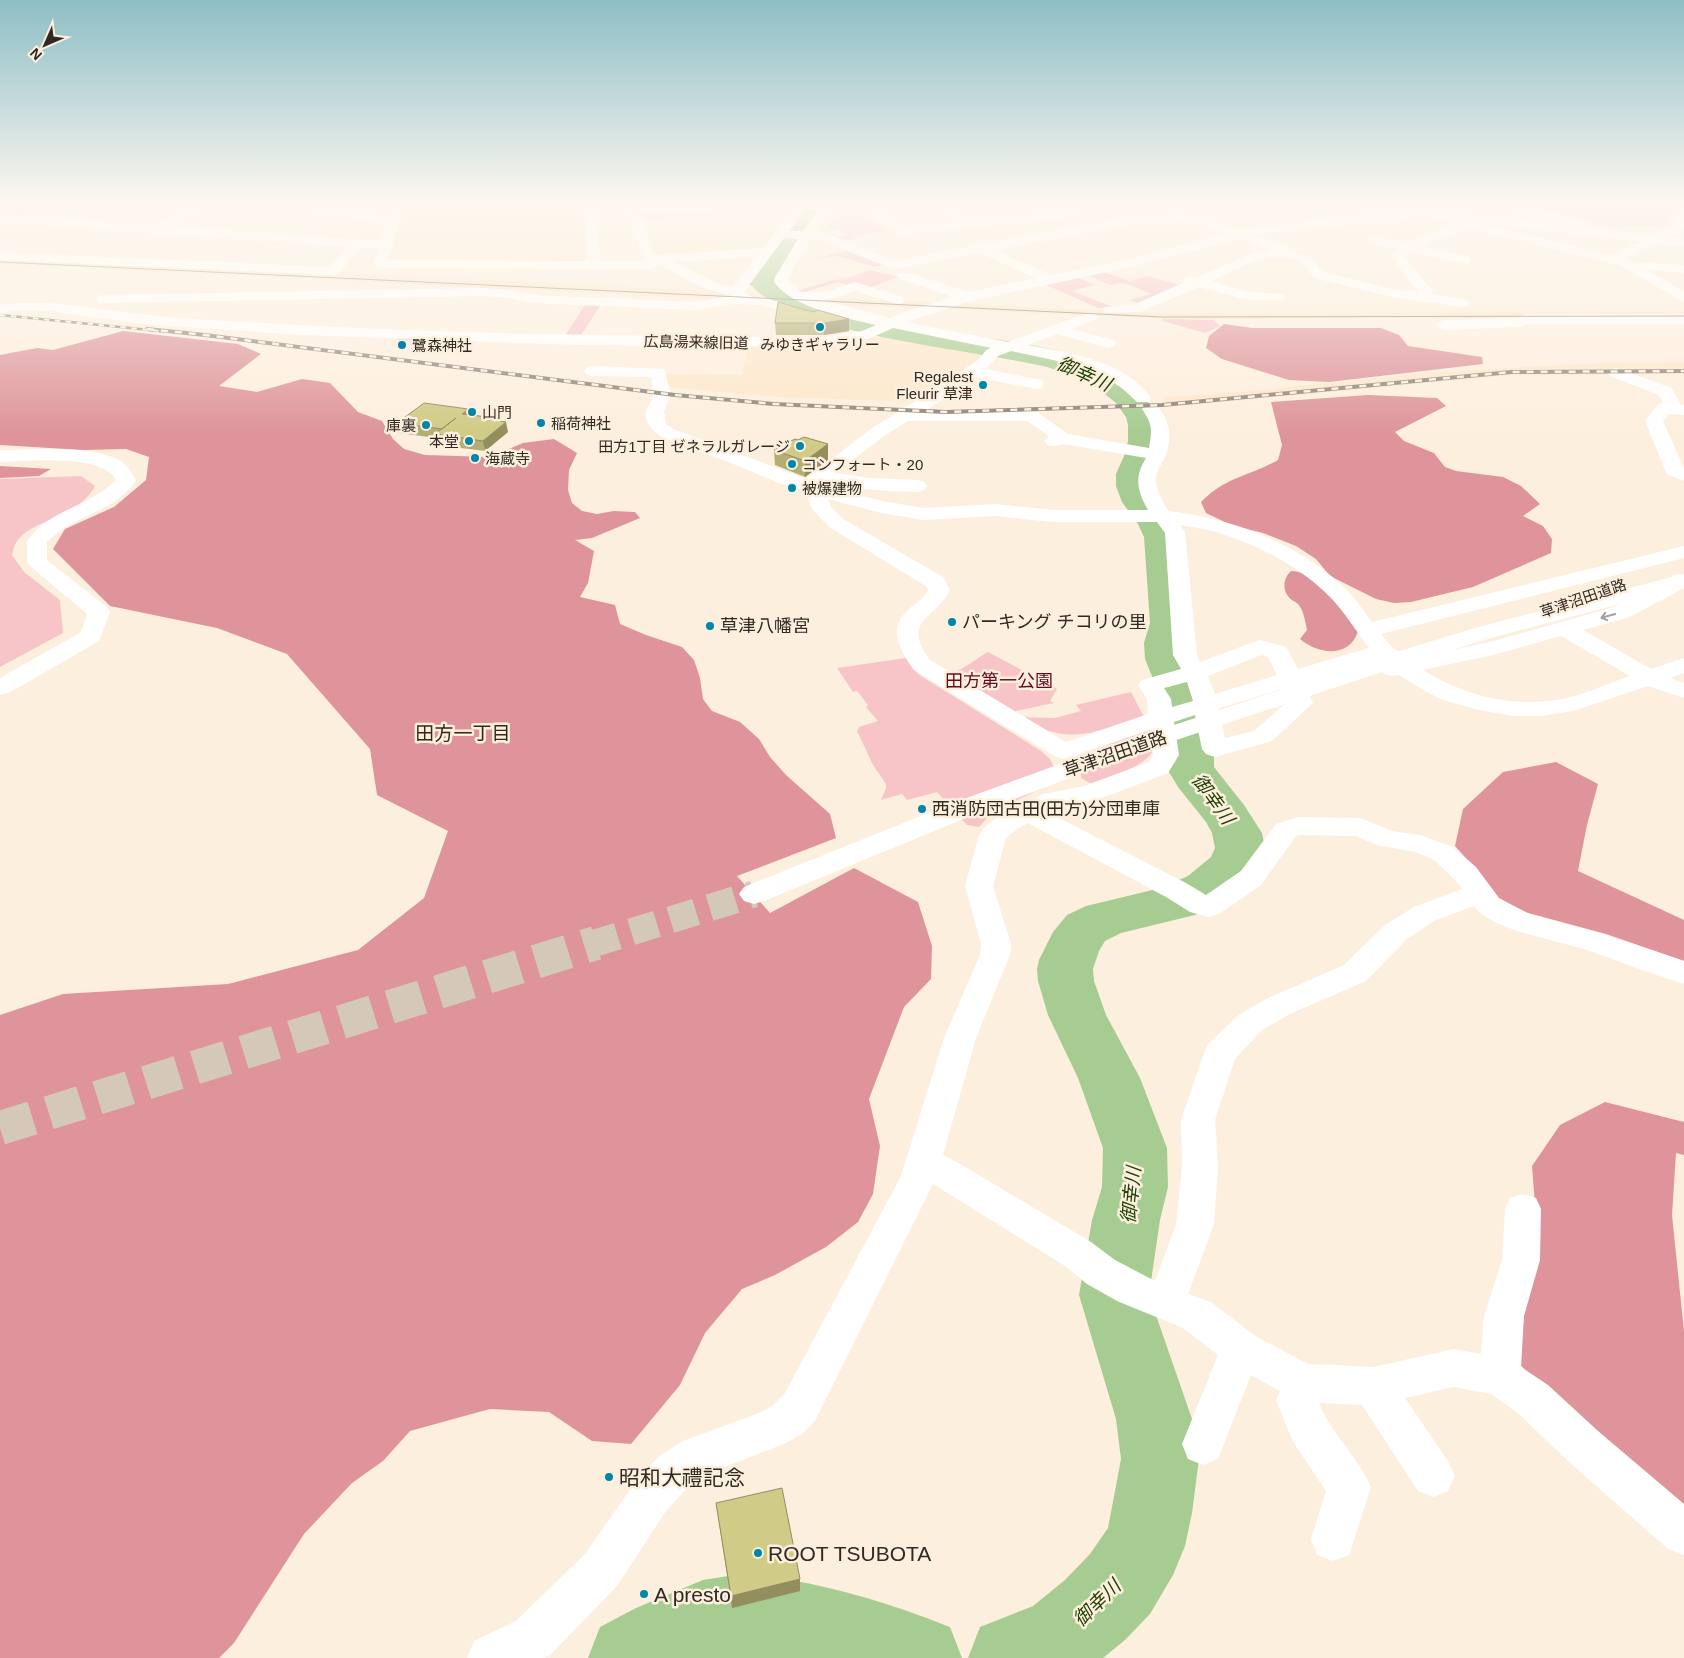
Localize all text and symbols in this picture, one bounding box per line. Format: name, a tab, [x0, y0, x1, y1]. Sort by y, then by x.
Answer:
north arrow	[20, 20, 70, 70]
text: N	[27, 45, 45, 63]
marker: みゆきギャラリー	[814, 321, 826, 333]
street label: 広島湯来線旧道	[643, 333, 749, 351]
place label: みゆきギャラリー	[760, 336, 880, 353]
place label: 鷺森神社	[412, 337, 472, 354]
marker: 鷺森神社	[396, 339, 408, 351]
water label: 御幸川	[1054, 353, 1116, 396]
place label: Regalest Fleurir 草津	[896, 368, 974, 402]
marker: Regalest Fleurir 草津	[977, 379, 989, 391]
place label: 山門	[482, 404, 512, 421]
marker: 山門	[466, 406, 478, 418]
place label: 稲荷神社	[551, 415, 611, 432]
place label: 庫裏	[386, 417, 416, 434]
marker: 稲荷神社	[535, 417, 547, 429]
marker: 庫裏	[420, 419, 432, 431]
place label: 本堂	[429, 433, 459, 450]
marker: 本堂	[463, 435, 475, 447]
place label: 田方1丁目 ゼネラルガレージ	[598, 438, 790, 455]
marker: 田方1丁目 ゼネラルガレージ	[794, 440, 806, 452]
place label: 海蔵寺	[485, 450, 530, 467]
marker: 海蔵寺	[469, 452, 481, 464]
place label: コンフォート・20	[802, 456, 923, 473]
marker: コンフォート・20	[786, 458, 798, 470]
place label: 被爆建物	[802, 480, 862, 497]
marker: 被爆建物	[786, 482, 798, 494]
street label: 草津沼田道路	[1538, 575, 1628, 621]
place label: パーキング チコリの里	[962, 612, 1146, 632]
one-way arrow	[1601, 612, 1617, 621]
place label: 草津八幡宮	[720, 616, 810, 636]
marker: パーキング チコリの里	[946, 616, 958, 628]
marker: 草津八幡宮	[704, 620, 716, 632]
park label: 田方第一公園	[945, 671, 1053, 691]
district label: 田方一丁目	[415, 723, 511, 744]
street label: 草津沼田道路	[1061, 727, 1169, 781]
water label: 御幸川	[1188, 770, 1239, 830]
place label: 西消防団古田(田方)分団車庫	[932, 799, 1160, 819]
marker: 西消防団古田(田方)分団車庫	[916, 803, 928, 815]
water label: 御幸川	[1118, 1164, 1145, 1224]
place label: 昭和大禮記念	[619, 1466, 745, 1489]
marker: 昭和大禮記念	[603, 1471, 615, 1483]
place label: ROOT TSUBOTA	[768, 1542, 931, 1565]
marker: ROOT TSUBOTA	[752, 1547, 764, 1559]
water label: 御幸川	[1069, 1574, 1126, 1630]
place label: A presto	[654, 1583, 731, 1606]
marker: A presto	[638, 1588, 650, 1600]

